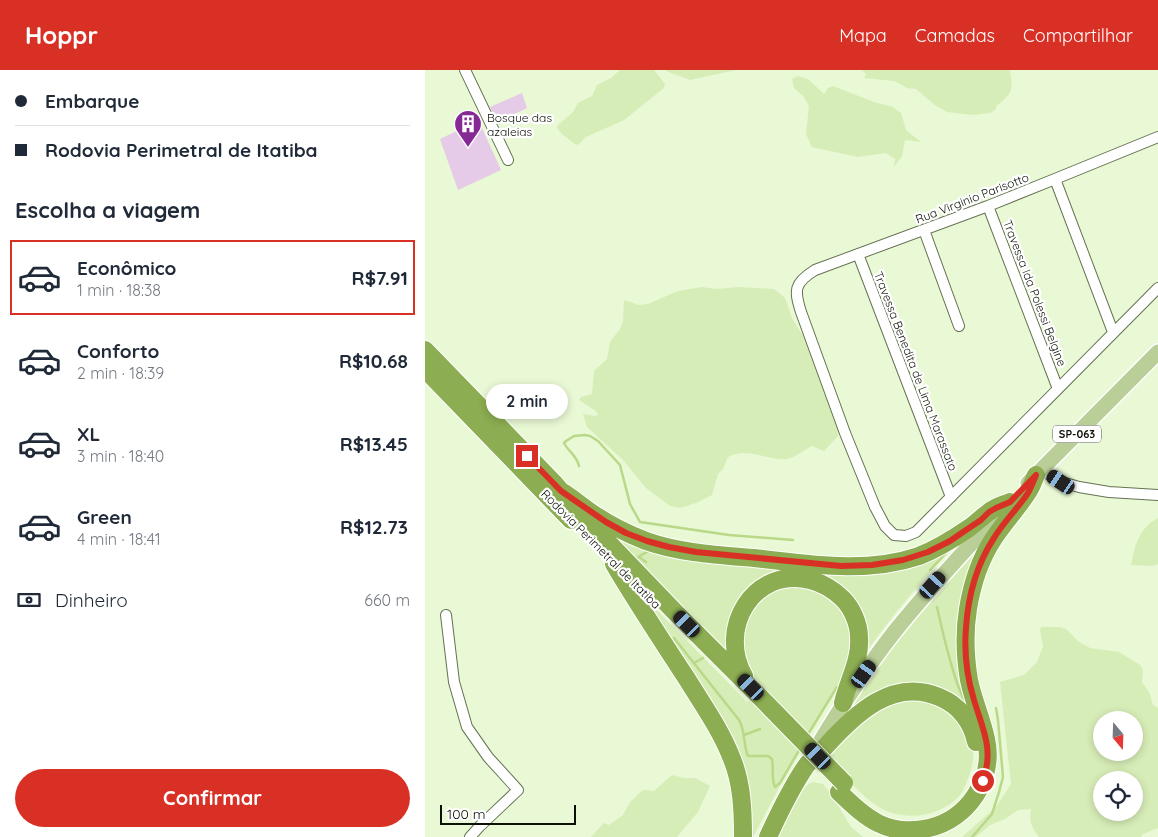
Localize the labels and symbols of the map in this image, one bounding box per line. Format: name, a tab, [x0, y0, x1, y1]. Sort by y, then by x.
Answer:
building icon: Bosque das azaleias	[453, 109, 483, 148]
place label: Bosque das azaleias	[487, 110, 552, 139]
street label: Rua Virginio Parisotto	[913, 169, 1031, 227]
street label: Travessa Ida Polessi Belgine	[1000, 218, 1070, 369]
street label: Travessa Benedita de Lima Marassato	[871, 269, 961, 473]
callout: 2 min	[486, 384, 568, 418]
road number: SP-063	[1053, 426, 1101, 442]
route end	[516, 445, 538, 467]
car	[1044, 467, 1077, 497]
street label: Rodovia Perimetral de Itatiba	[538, 486, 664, 612]
car	[917, 569, 948, 601]
car	[671, 608, 702, 640]
car	[849, 657, 878, 691]
car	[735, 671, 766, 703]
north arrow	[1093, 711, 1143, 761]
car	[802, 740, 833, 772]
route start	[972, 770, 994, 792]
scale bar	[440, 802, 576, 825]

